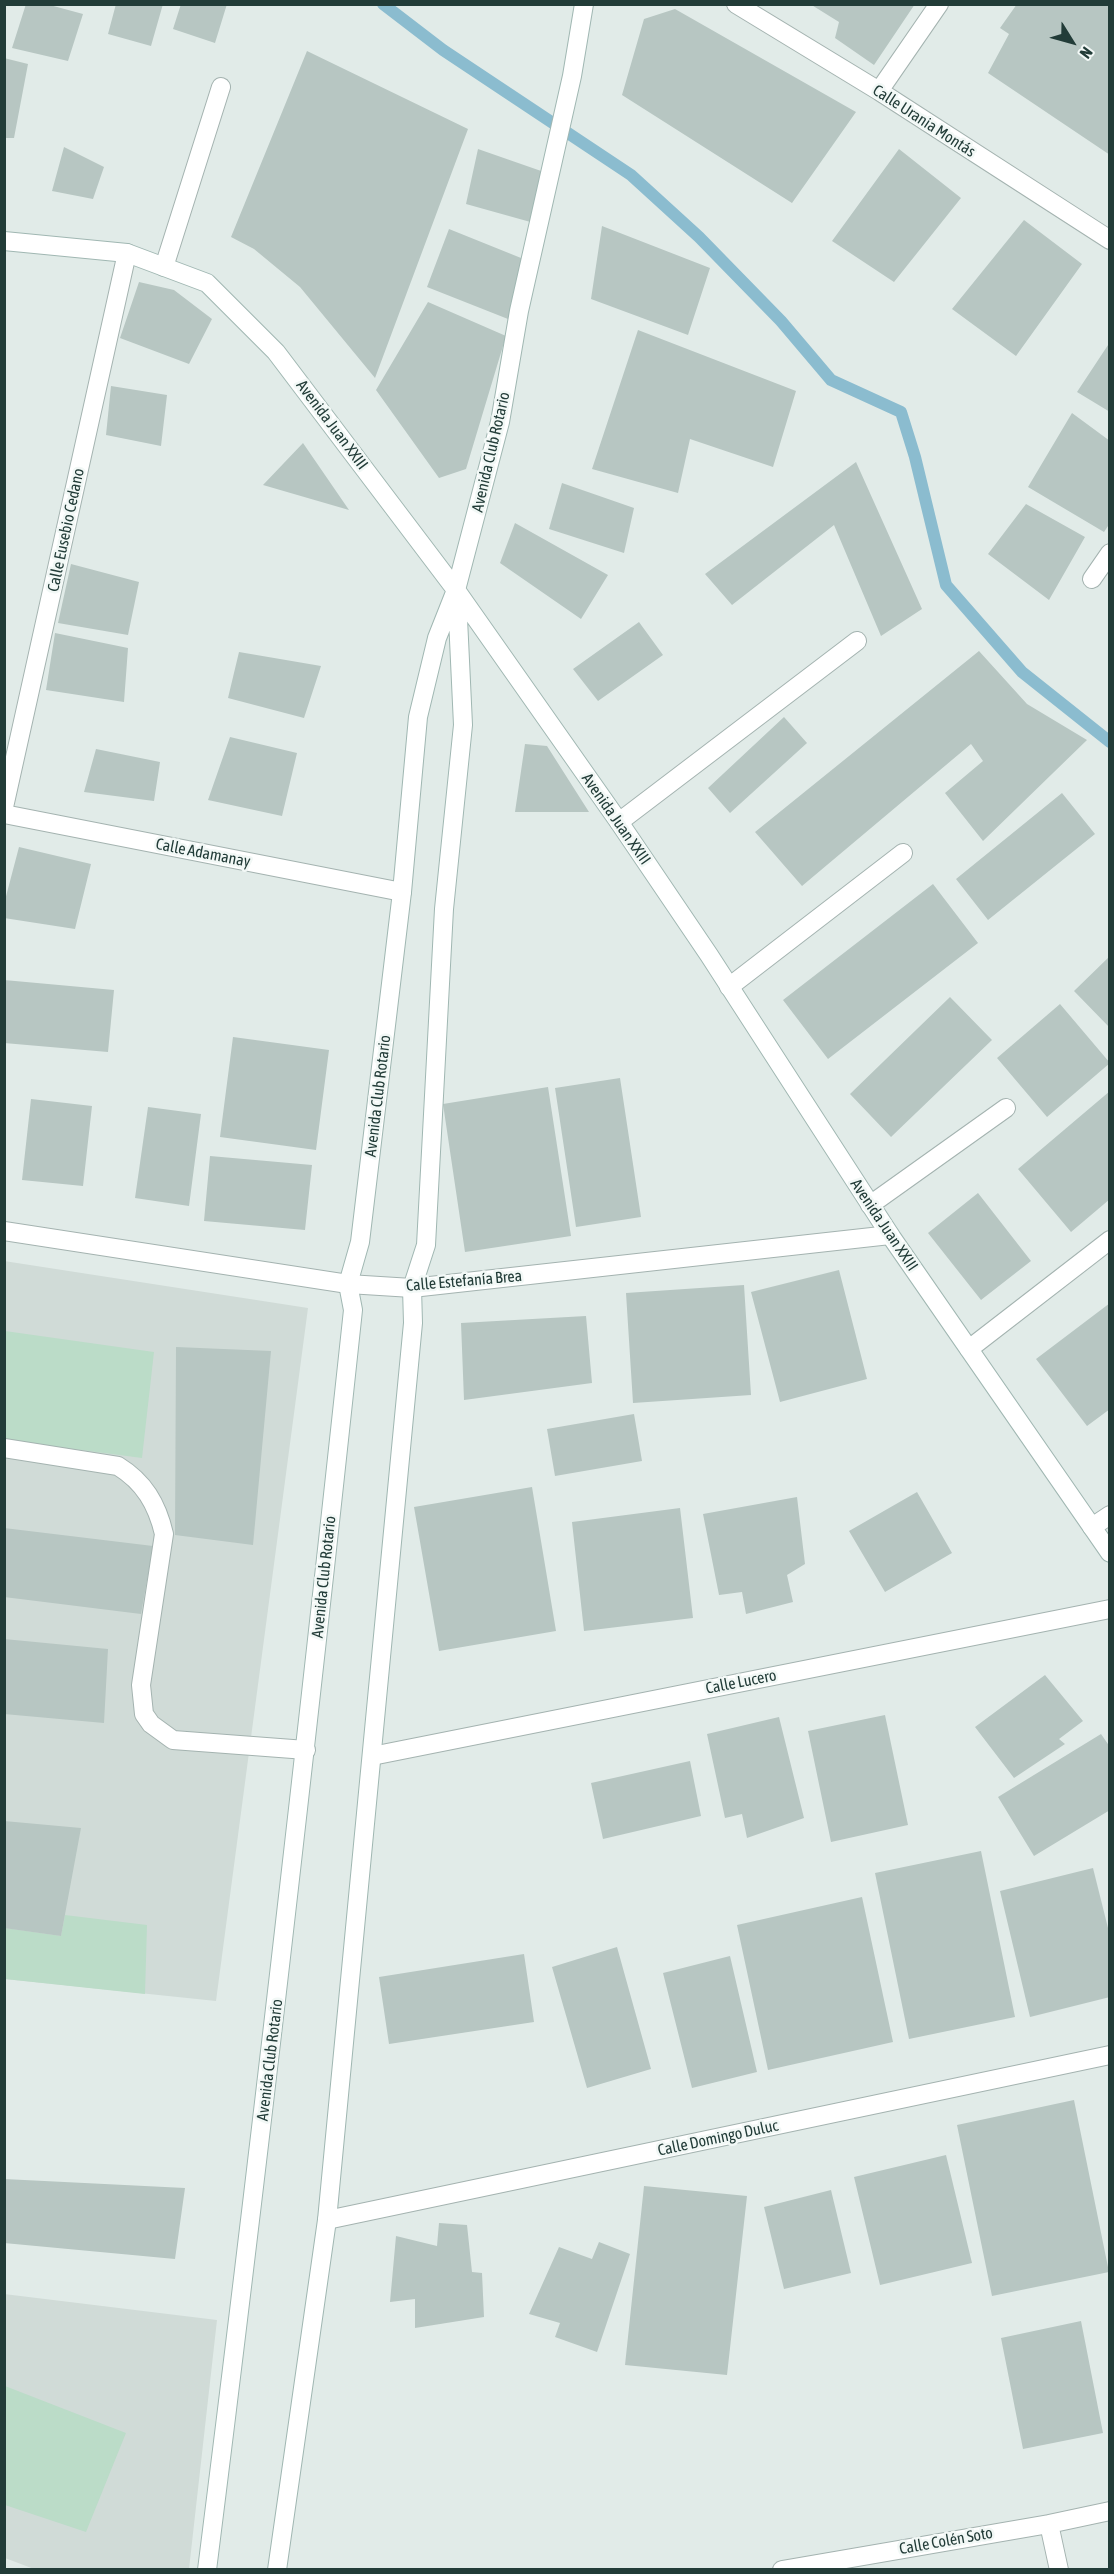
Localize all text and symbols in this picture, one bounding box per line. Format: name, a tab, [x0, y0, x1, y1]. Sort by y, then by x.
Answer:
north arrow	[1042, 12, 1102, 72]
text: N	[1076, 44, 1096, 62]
street label: Calle Urania Montás	[869, 81, 979, 161]
street label: Avenida Juan XXIII	[292, 376, 372, 474]
street label: Avenida Club Rotario	[468, 390, 514, 514]
street label: Calle Eusebio Cedano	[44, 467, 88, 593]
street label: Avenida Juan XXIII	[577, 770, 655, 868]
street label: Calle Adamanay	[154, 834, 252, 872]
street label: Avenida Club Rotario	[361, 1034, 395, 1158]
street label: Avenida Juan XXIII	[846, 1175, 922, 1275]
street label: Calle Estefanía Brea	[405, 1266, 523, 1296]
street label: Avenida Club Rotario	[308, 1515, 340, 1639]
street label: Calle Lucero	[704, 1666, 778, 1698]
street label: Avenida Club Rotario	[253, 1998, 287, 2122]
street label: Calle Domingo Duluc	[656, 2116, 780, 2160]
street label: Calle Colén Soto	[898, 2523, 994, 2559]

